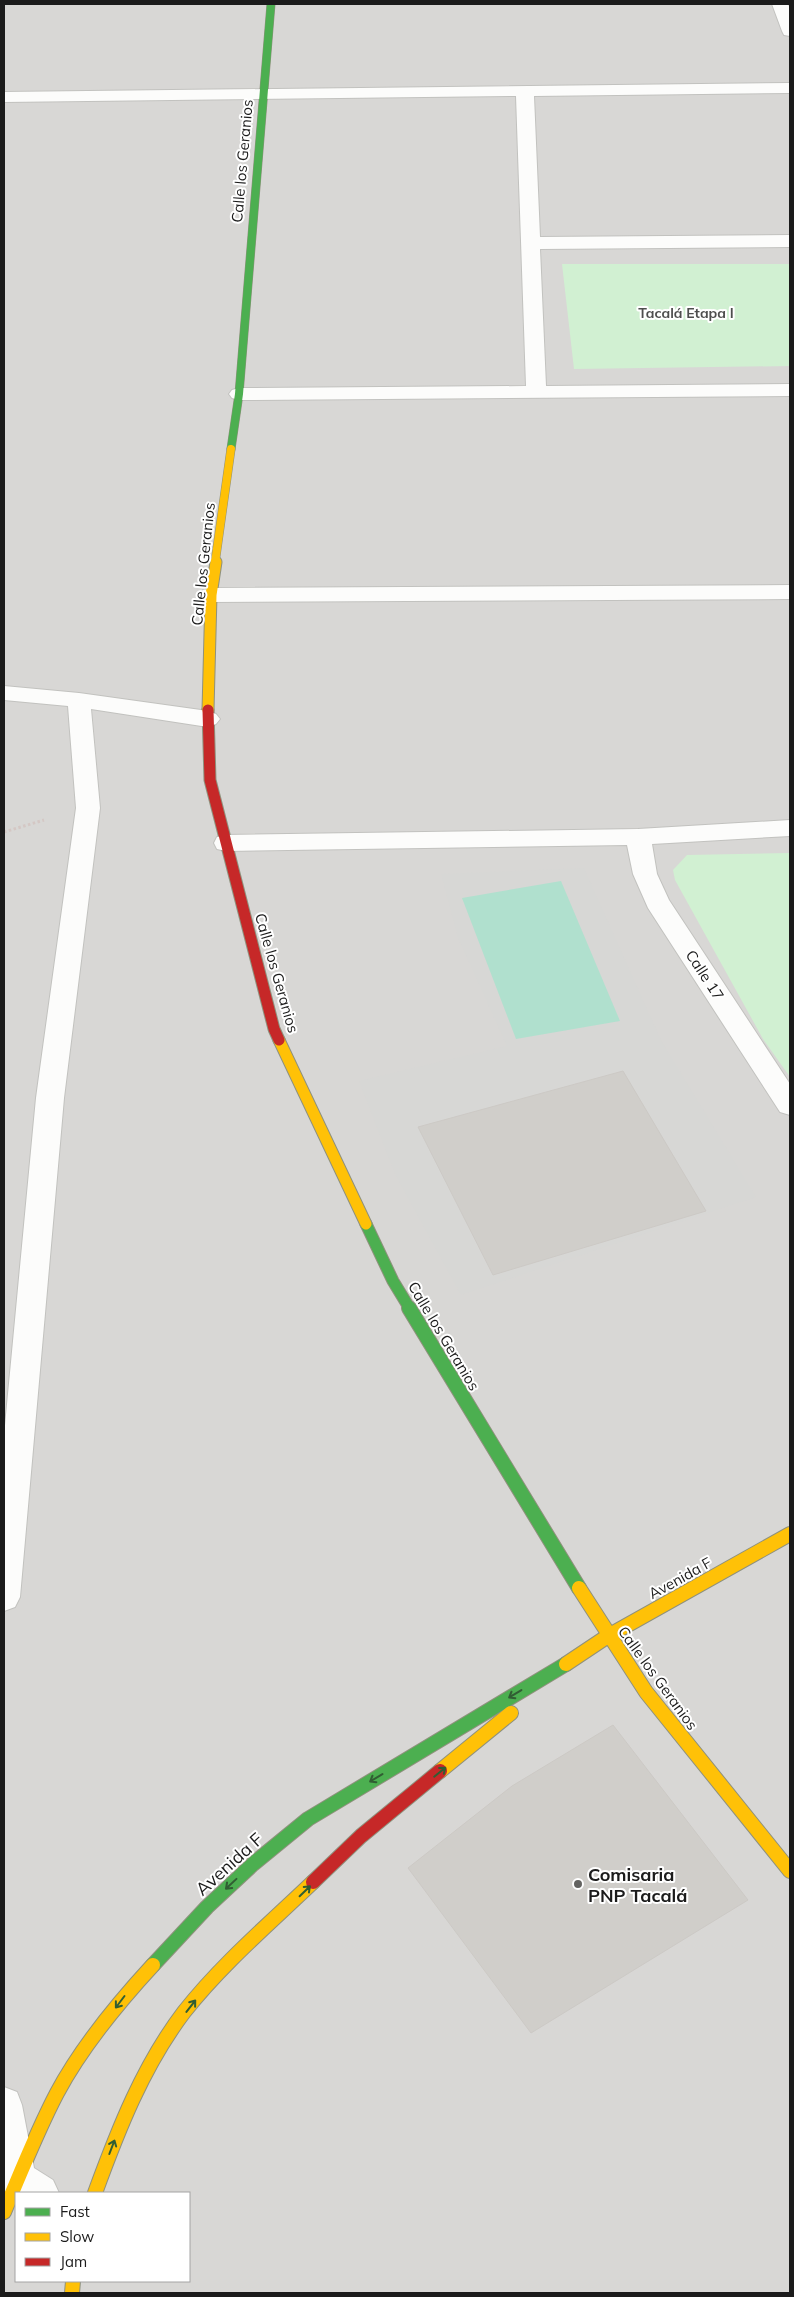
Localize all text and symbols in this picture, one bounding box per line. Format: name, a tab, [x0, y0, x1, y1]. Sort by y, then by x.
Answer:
street label: Calle los Geranios	[227, 99, 257, 223]
district label: Tacalá Etapa I	[638, 304, 734, 322]
street label: Calle los Geranios	[187, 502, 219, 626]
street label: Calle los Geranios	[251, 911, 303, 1035]
street label: Calle 17	[682, 946, 728, 1004]
street label: Calle los Geranios	[404, 1278, 484, 1394]
street label: Avenida F	[645, 1553, 715, 1603]
street label: Calle los Geranios	[614, 1622, 702, 1734]
one-way arrow	[508, 1690, 522, 1700]
one-way arrow	[433, 1766, 446, 1777]
one-way arrow	[369, 1774, 383, 1784]
street label: Avenida F	[190, 1828, 268, 1900]
place label: Comisaria PNP Tacalá	[588, 1863, 687, 1907]
one-way arrow	[225, 1878, 237, 1890]
marker: Comisaria PNP Tacalá	[572, 1878, 584, 1890]
one-way arrow	[299, 1885, 311, 1897]
one-way arrow	[114, 1995, 125, 2008]
one-way arrow	[185, 2000, 196, 2013]
one-way arrow	[108, 2140, 117, 2156]
legend	[15, 2192, 190, 2282]
text: Fast	[60, 2202, 90, 2221]
text: Slow	[60, 2227, 94, 2246]
text: Jam	[60, 2252, 87, 2271]

